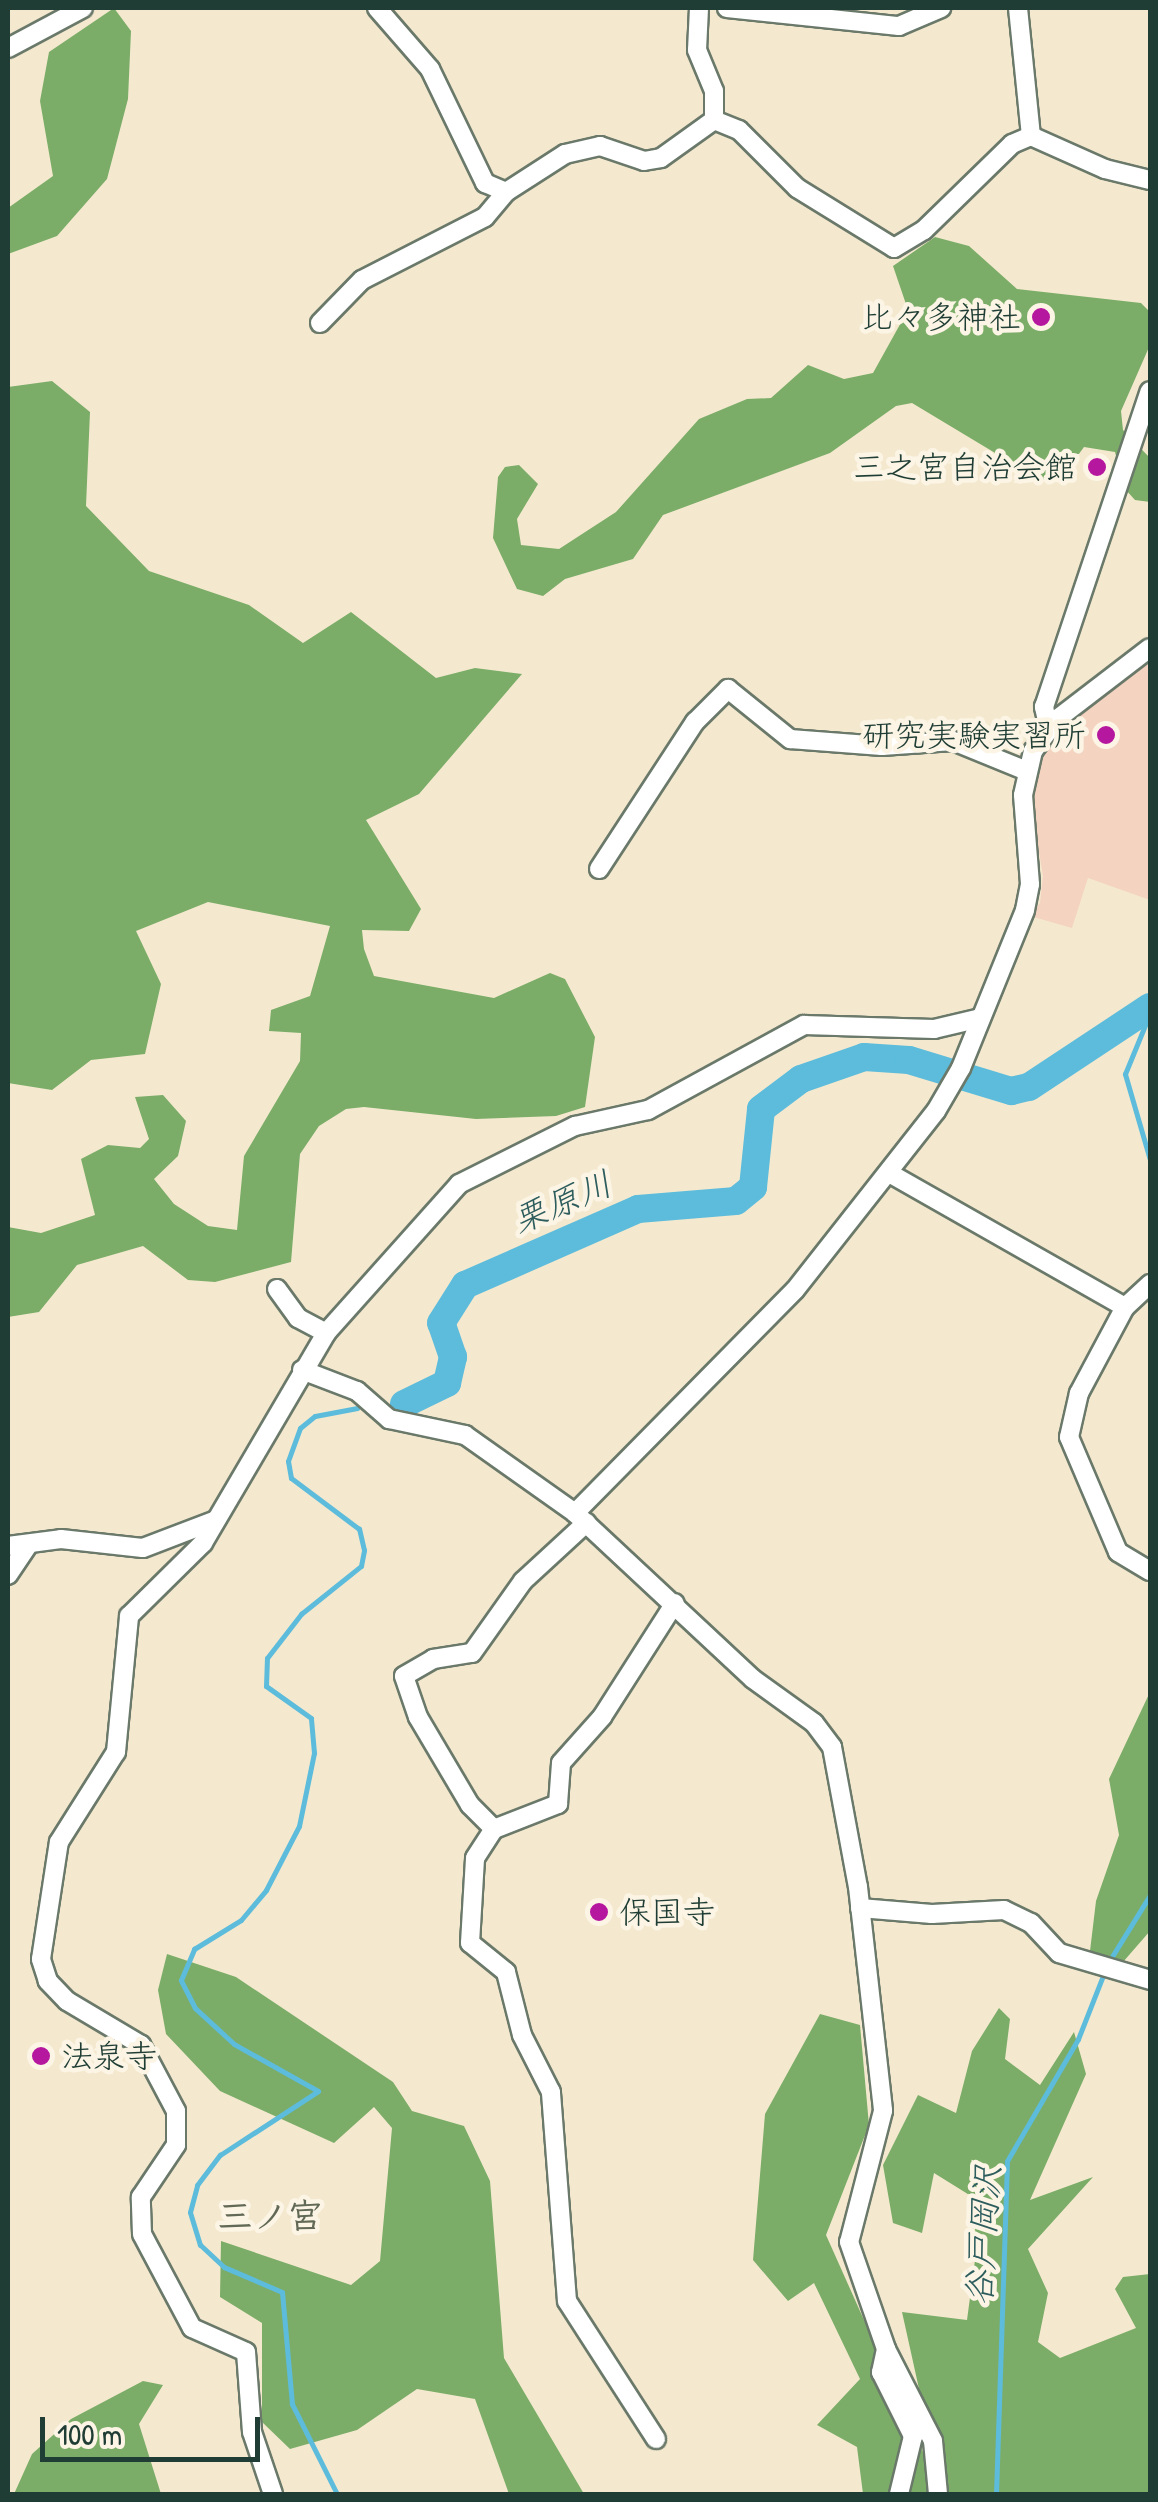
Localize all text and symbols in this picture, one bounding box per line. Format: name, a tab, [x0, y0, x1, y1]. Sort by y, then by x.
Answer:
place label: 比々多神社	[861, 298, 1021, 336]
marker: 比々多神社	[1030, 306, 1052, 328]
place label: 三之宮自治会館	[853, 448, 1077, 486]
marker: 三之宮自治会館	[1086, 456, 1108, 478]
place label: 研究実験実習所	[862, 716, 1086, 754]
marker: 研究実験実習所	[1095, 724, 1117, 746]
water label: 栗原川	[505, 1162, 619, 1242]
place label: 保国寺	[619, 1893, 715, 1931]
marker: 保国寺	[588, 1901, 610, 1923]
place label: 法泉寺	[61, 2037, 157, 2075]
marker: 法泉寺	[30, 2045, 52, 2067]
water label: 谷戸岡沢	[957, 2164, 1009, 2306]
district label: 三ノ宮	[218, 2195, 322, 2237]
scale bar	[45, 2397, 265, 2459]
text: 100 m	[57, 2414, 122, 2454]

